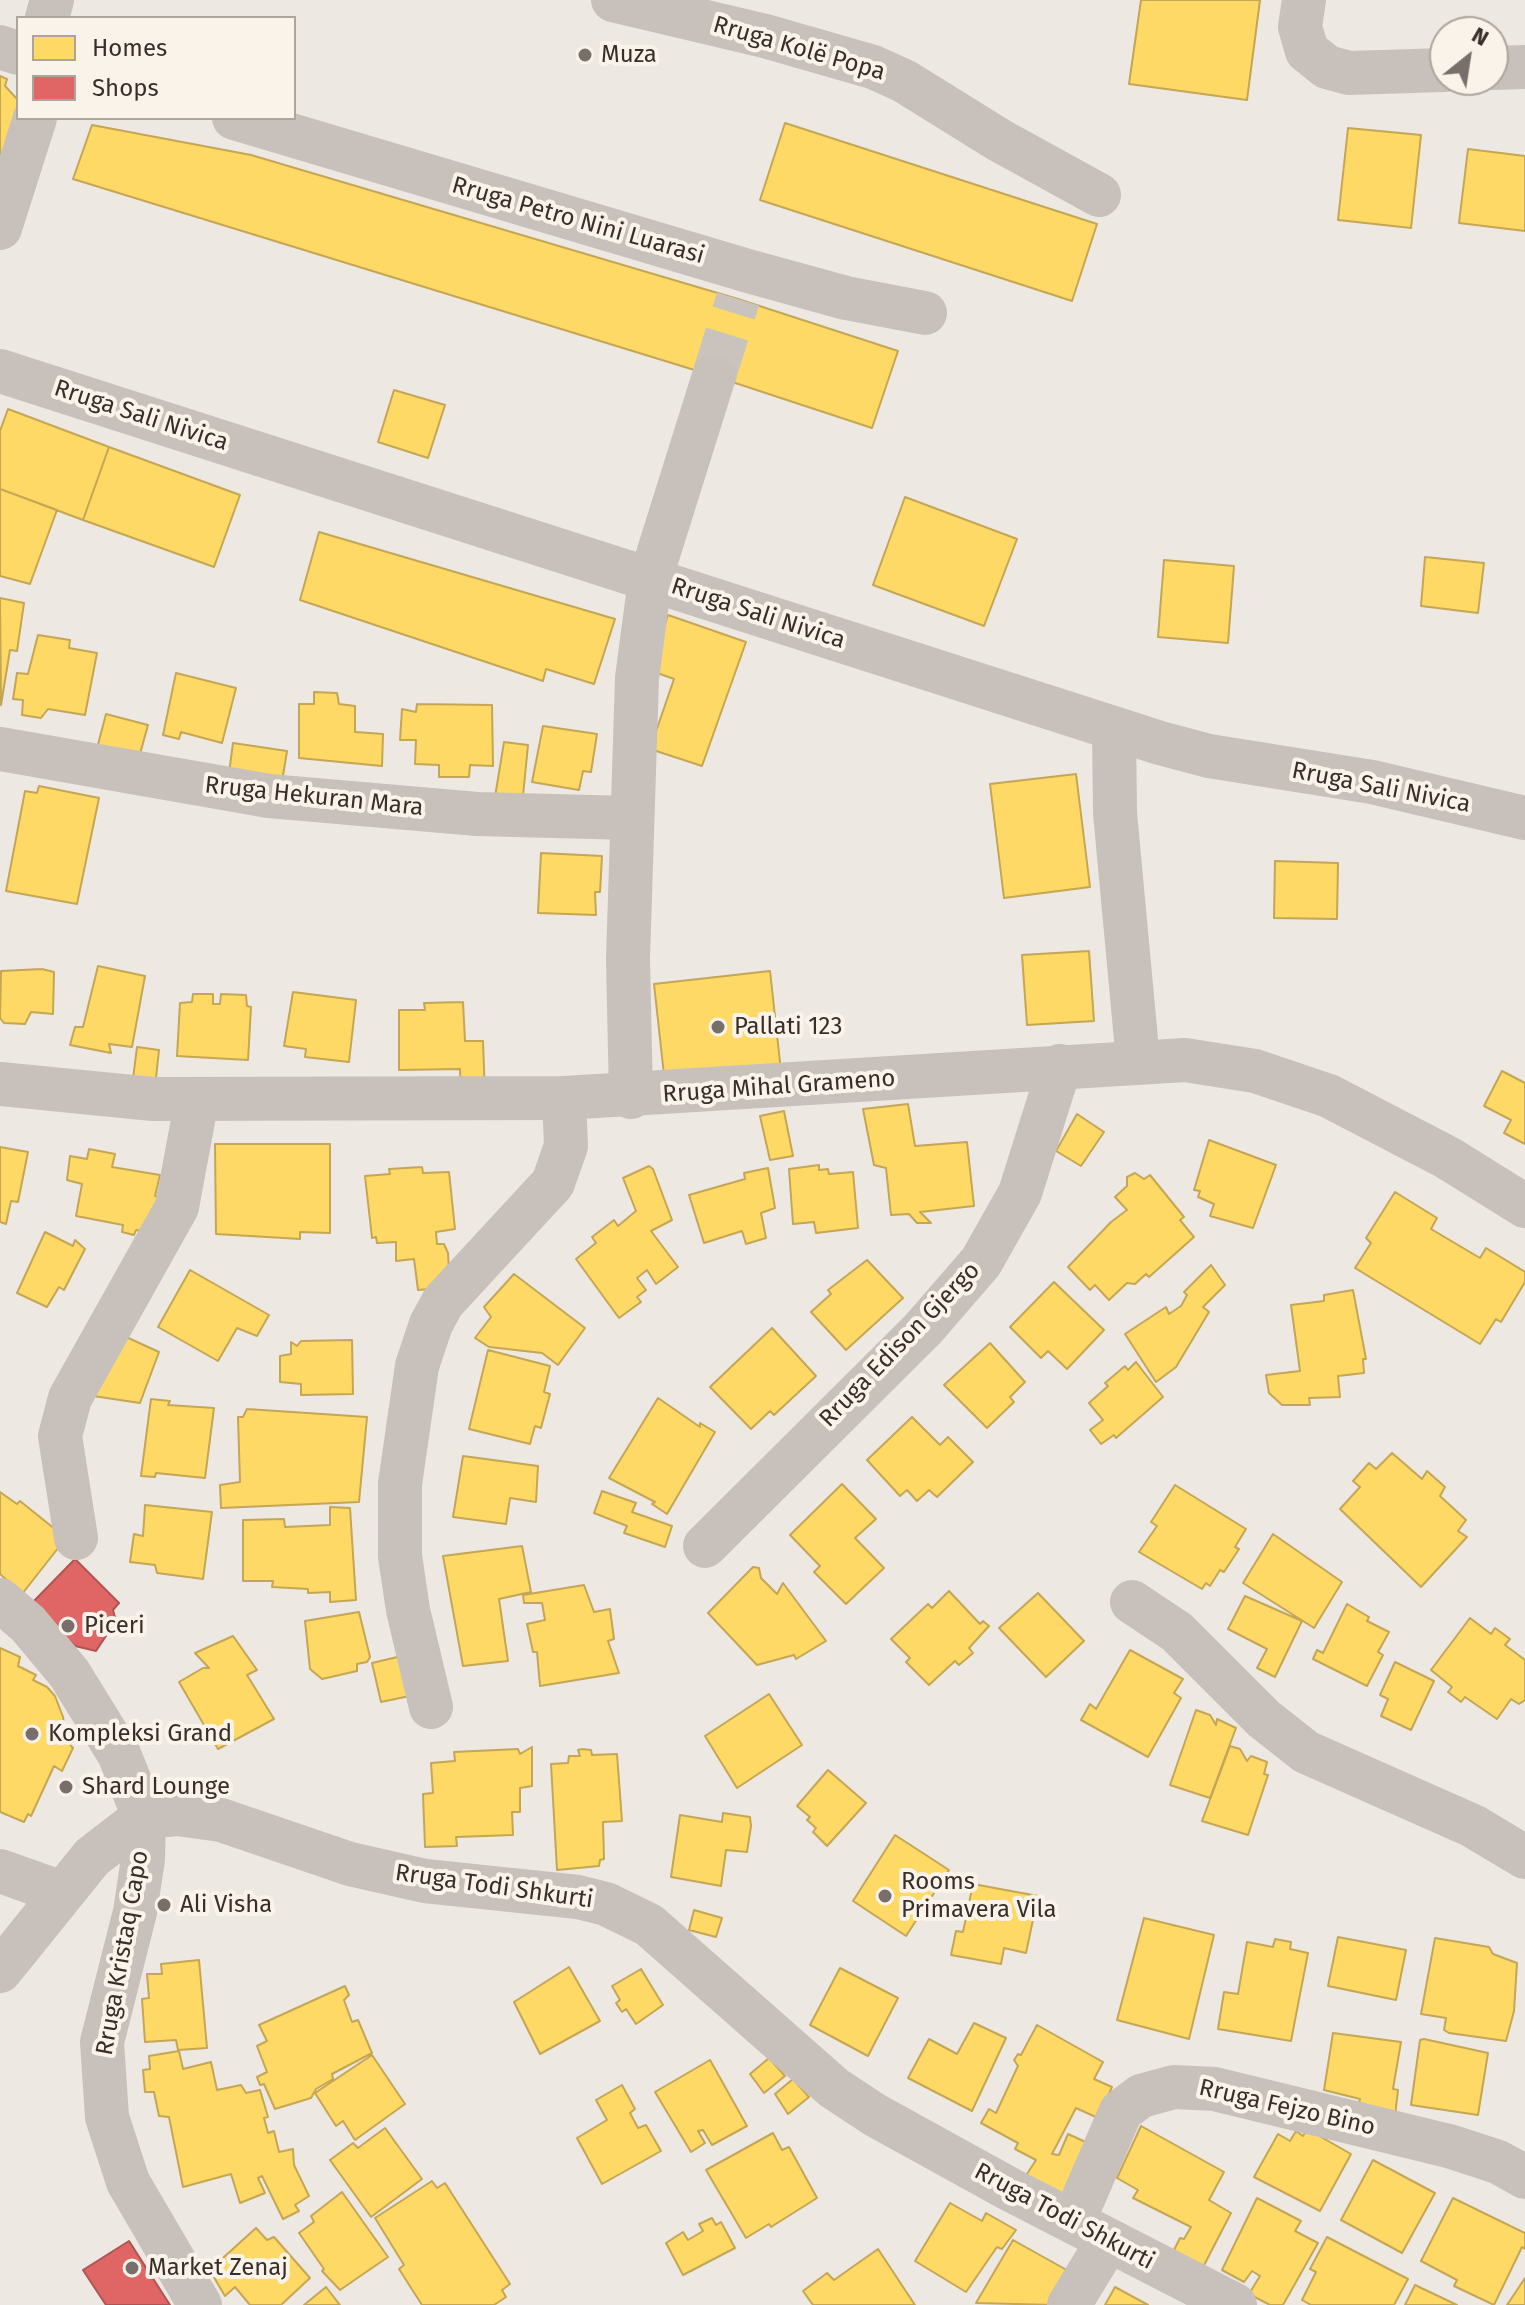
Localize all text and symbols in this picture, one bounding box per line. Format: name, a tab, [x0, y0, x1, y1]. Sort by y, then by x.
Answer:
street label: Rruga Kolë Popa	[710, 11, 888, 87]
legend	[16, 16, 296, 120]
north arrow	[1429, 16, 1509, 96]
text: N	[1467, 21, 1493, 52]
text: Homes	[92, 34, 167, 62]
place label: Muza	[601, 41, 657, 69]
marker: Muza	[576, 46, 594, 64]
text: Shops	[92, 74, 159, 102]
street label: Rruga Petro Nini Luarasi	[448, 171, 708, 271]
street label: Rruga Sali Nivica	[50, 374, 232, 458]
street label: Rruga Sali Nivica	[667, 572, 849, 656]
street label: Rruga Sali Nivica	[1289, 757, 1473, 819]
street label: Rruga Hekuran Mara	[203, 771, 425, 823]
place label: Pallati 123	[734, 1013, 842, 1041]
marker: Pallati 123	[709, 1018, 727, 1036]
street label: Rruga Mihal Grameno	[662, 1064, 896, 1110]
street label: Rruga Edison Gjergo	[814, 1256, 986, 1434]
place label: Piceri	[84, 1612, 145, 1640]
marker: Piceri	[59, 1617, 77, 1635]
place label: Kompleksi Grand	[48, 1720, 232, 1748]
marker: Kompleksi Grand	[23, 1725, 41, 1743]
place label: Shard Lounge	[82, 1773, 230, 1801]
marker: Shard Lounge	[57, 1778, 75, 1796]
street label: Rruga Kristaq Capo	[91, 1848, 155, 2058]
street label: Rruga Todi Shkurti	[393, 1859, 595, 1915]
place label: Rooms Primavera Vila	[901, 1868, 1056, 1924]
marker: Rooms Primavera Vila	[876, 1887, 894, 1905]
place label: Ali Visha	[180, 1891, 272, 1919]
marker: Ali Visha	[155, 1896, 173, 1914]
street label: Rruga Fejzo Bino	[1196, 2074, 1378, 2142]
street label: Rruga Todi Shkurti	[969, 2157, 1159, 2277]
place label: Market Zenaj	[148, 2254, 288, 2282]
marker: Market Zenaj	[123, 2259, 141, 2277]

